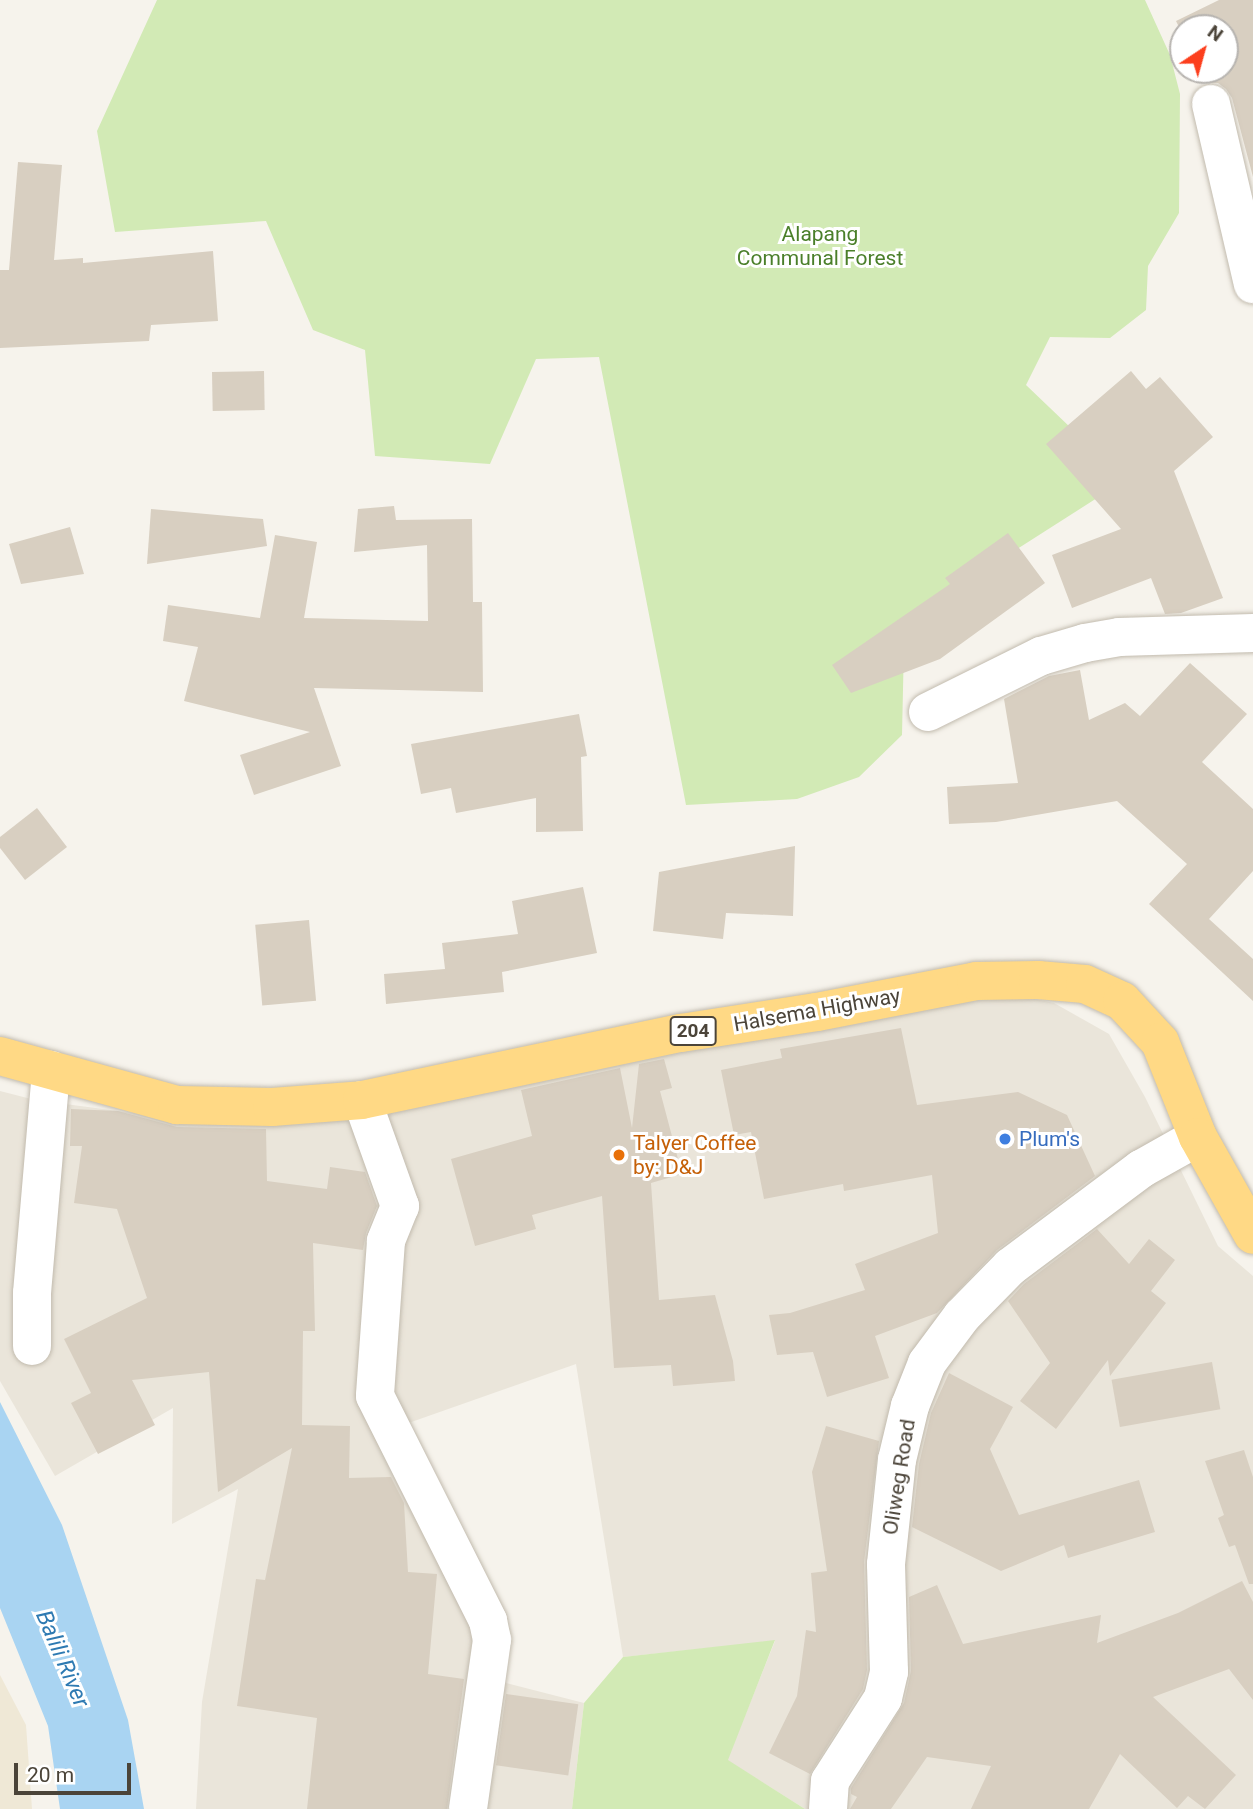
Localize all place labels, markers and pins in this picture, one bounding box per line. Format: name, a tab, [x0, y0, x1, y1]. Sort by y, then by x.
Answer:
place label: Plum's	[1019, 1126, 1080, 1152]
place label: Talyer Coffee by: D&J	[633, 1130, 756, 1180]
marker: Plum's	[997, 1131, 1013, 1147]
marker: Talyer Coffee by: D&J	[611, 1147, 627, 1163]

